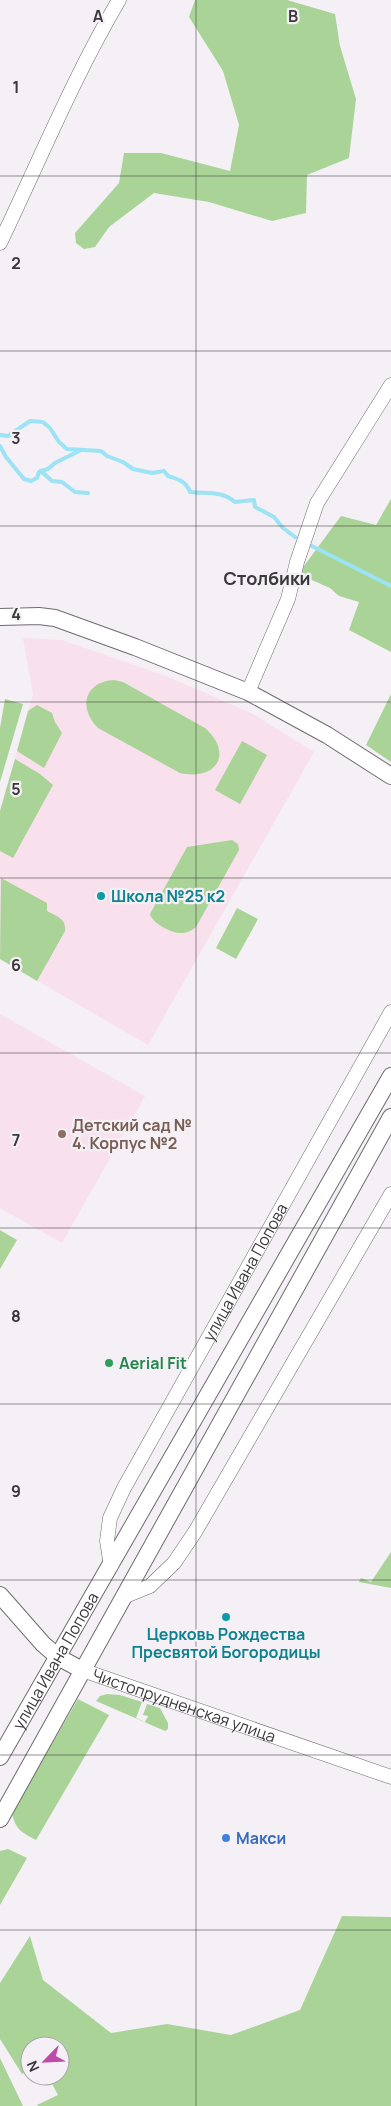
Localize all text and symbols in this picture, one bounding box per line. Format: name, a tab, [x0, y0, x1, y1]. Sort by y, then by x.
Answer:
text: A	[93, 5, 104, 27]
text: B	[288, 5, 298, 27]
text: 1	[12, 76, 20, 98]
text: 2	[11, 252, 21, 274]
text: 3	[11, 427, 21, 449]
district label: Столбики	[223, 566, 311, 590]
text: 4	[11, 603, 21, 625]
text: 5	[11, 778, 21, 800]
place label: Школа №25 к2	[111, 885, 225, 907]
marker: Школа №25 к2	[95, 890, 107, 902]
text: 6	[11, 954, 21, 976]
place label: Детский сад № 4. Корпус №2	[72, 1114, 192, 1154]
marker: Детский сад № 4. Корпус №2	[56, 1128, 68, 1140]
text: 7	[12, 1129, 20, 1151]
street label: улица Ивана Попова	[198, 1199, 293, 1345]
text: 8	[11, 1305, 21, 1327]
place label: Aerial Fit	[119, 1352, 187, 1374]
marker: Aerial Fit	[103, 1357, 115, 1369]
text: 9	[11, 1480, 21, 1502]
street label: улица Ивана Попова	[7, 1588, 103, 1733]
marker: Церковь Рождества Пресвятой Богородицы	[220, 1611, 232, 1623]
place label: Церковь Рождества Пресвятой Богородицы	[131, 1623, 321, 1663]
street label: Чистопрудненская улица	[89, 1663, 279, 1747]
place label: Макси	[236, 1827, 286, 1849]
marker: Макси	[220, 1832, 232, 1844]
north arrow	[20, 2036, 70, 2086]
text: N	[22, 2058, 43, 2075]

